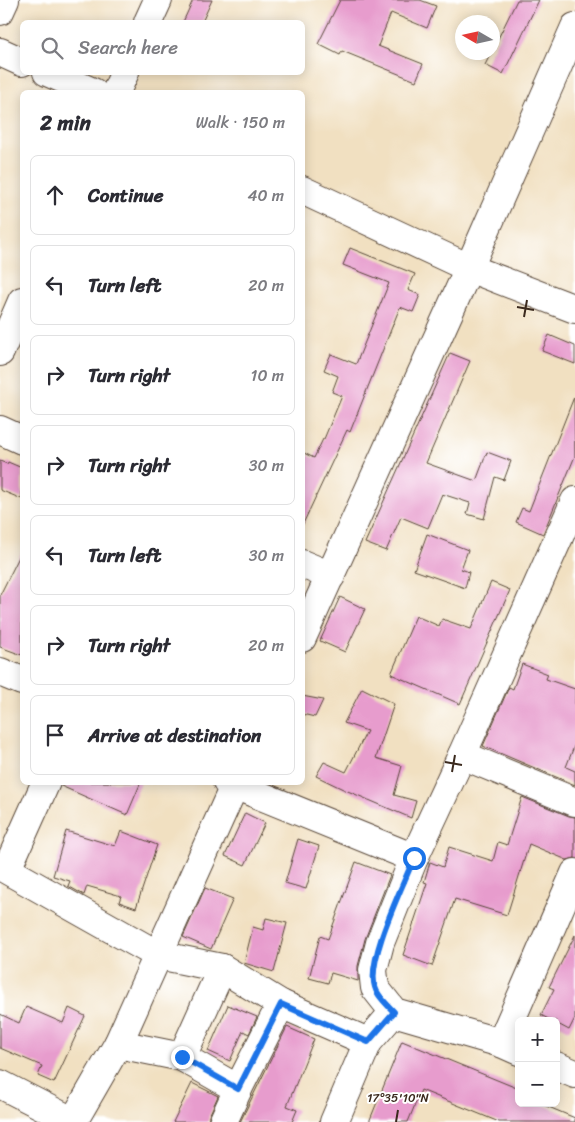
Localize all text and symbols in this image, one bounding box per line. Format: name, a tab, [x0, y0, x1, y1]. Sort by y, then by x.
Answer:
north arrow	[455, 15, 500, 60]
search box	[20, 20, 305, 75]
text: Search here	[78, 31, 178, 64]
icon: search	[38, 34, 66, 62]
text: 2 min	[40, 104, 91, 142]
text: Walk · 150 m	[196, 108, 285, 137]
text: Continue	[88, 179, 164, 212]
icon: ahead	[41, 181, 69, 209]
text: 40 m	[247, 181, 284, 210]
text: Turn left	[88, 269, 161, 302]
icon: left	[41, 271, 69, 299]
text: 20 m	[248, 271, 284, 300]
text: Turn right	[88, 359, 170, 392]
icon: right	[41, 361, 69, 389]
text: 10 m	[251, 361, 284, 390]
text: Turn right	[88, 449, 170, 482]
icon: right	[41, 451, 69, 479]
text: 30 m	[249, 451, 284, 480]
text: Turn left	[88, 539, 161, 572]
icon: left	[41, 541, 69, 569]
text: 30 m	[249, 541, 284, 570]
text: Turn right	[88, 629, 170, 662]
icon: right	[41, 631, 69, 659]
text: 20 m	[248, 631, 284, 660]
text: Arrive at destination	[88, 719, 261, 752]
icon: arrive	[41, 721, 69, 749]
route start	[403, 847, 426, 870]
map controls	[515, 1017, 560, 1107]
button: +	[515, 1017, 560, 1062]
route end	[171, 1046, 194, 1069]
button: −	[515, 1062, 560, 1107]
text: 17°35'10"N	[367, 1087, 429, 1109]

